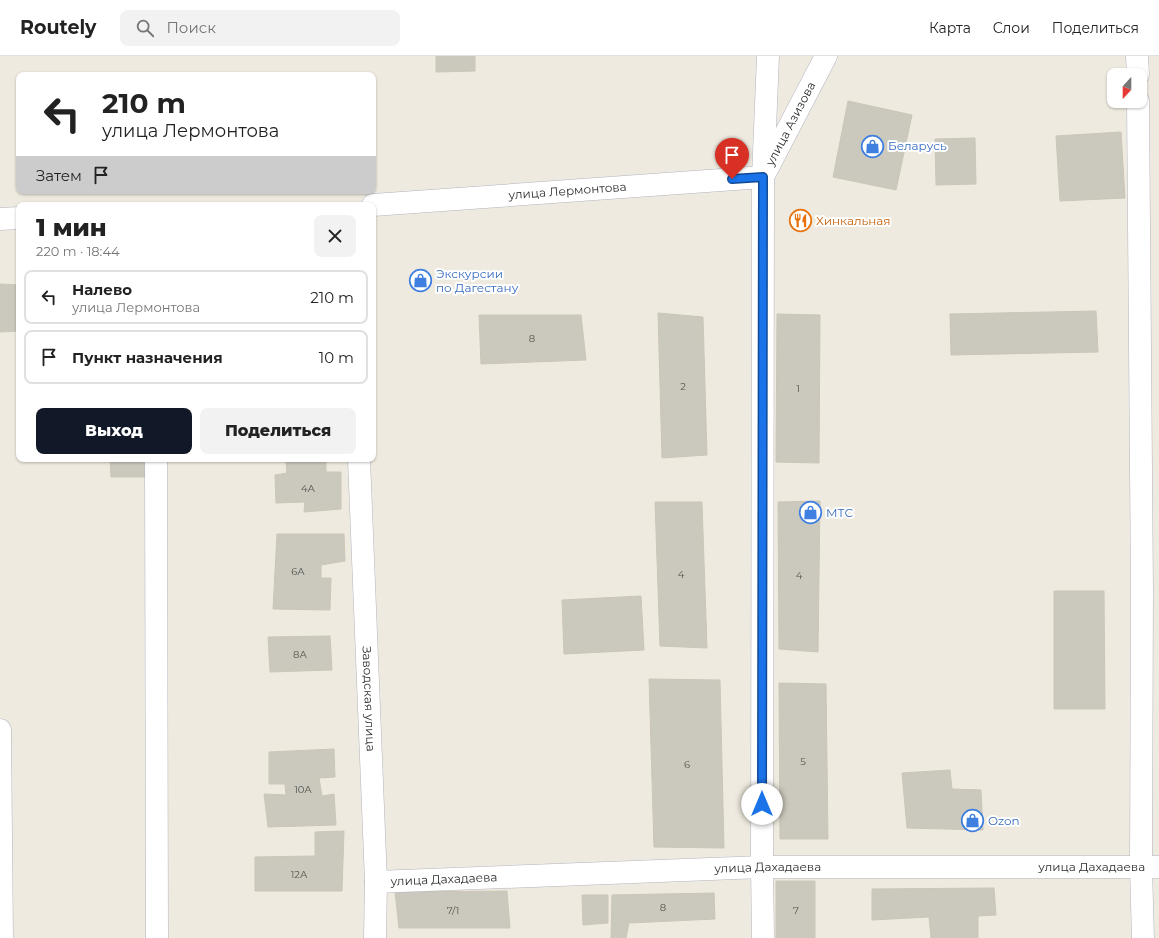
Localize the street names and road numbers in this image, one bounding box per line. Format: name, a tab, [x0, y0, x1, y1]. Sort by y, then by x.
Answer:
street label: улица Азизова	[762, 79, 818, 169]
street label: улица Лермонтова	[507, 179, 627, 202]
street label: Заводская улица	[360, 646, 379, 752]
street label: улица Дахадаева	[713, 859, 821, 876]
street label: улица Дахадаева	[1037, 859, 1145, 874]
street label: улица Дахадаева	[389, 869, 498, 888]

